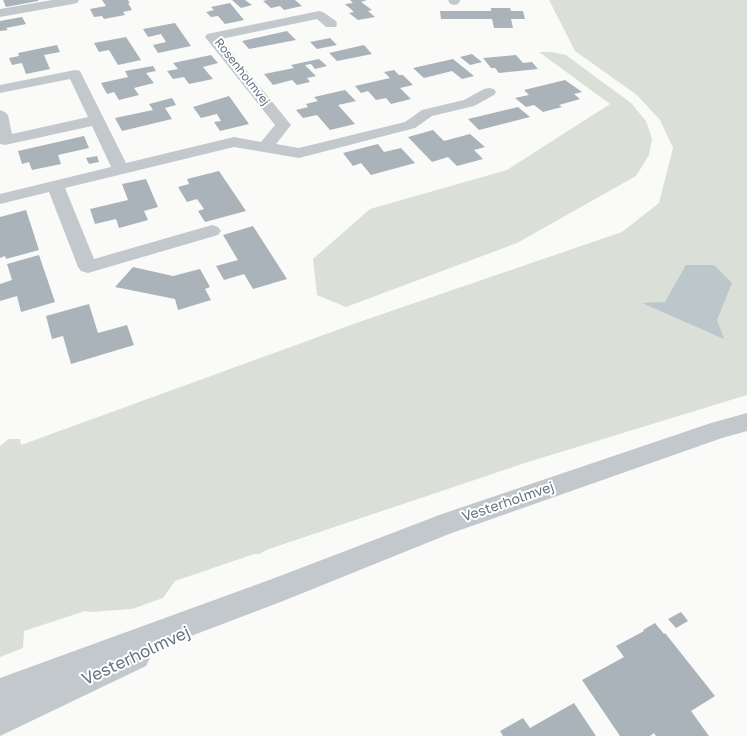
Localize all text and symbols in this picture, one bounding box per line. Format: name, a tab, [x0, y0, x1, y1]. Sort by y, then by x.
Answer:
street label: Rosenholmvej	[211, 35, 273, 109]
street label: Vesterholmvej	[460, 478, 556, 526]
street label: Vesterholmvej	[79, 622, 193, 690]

